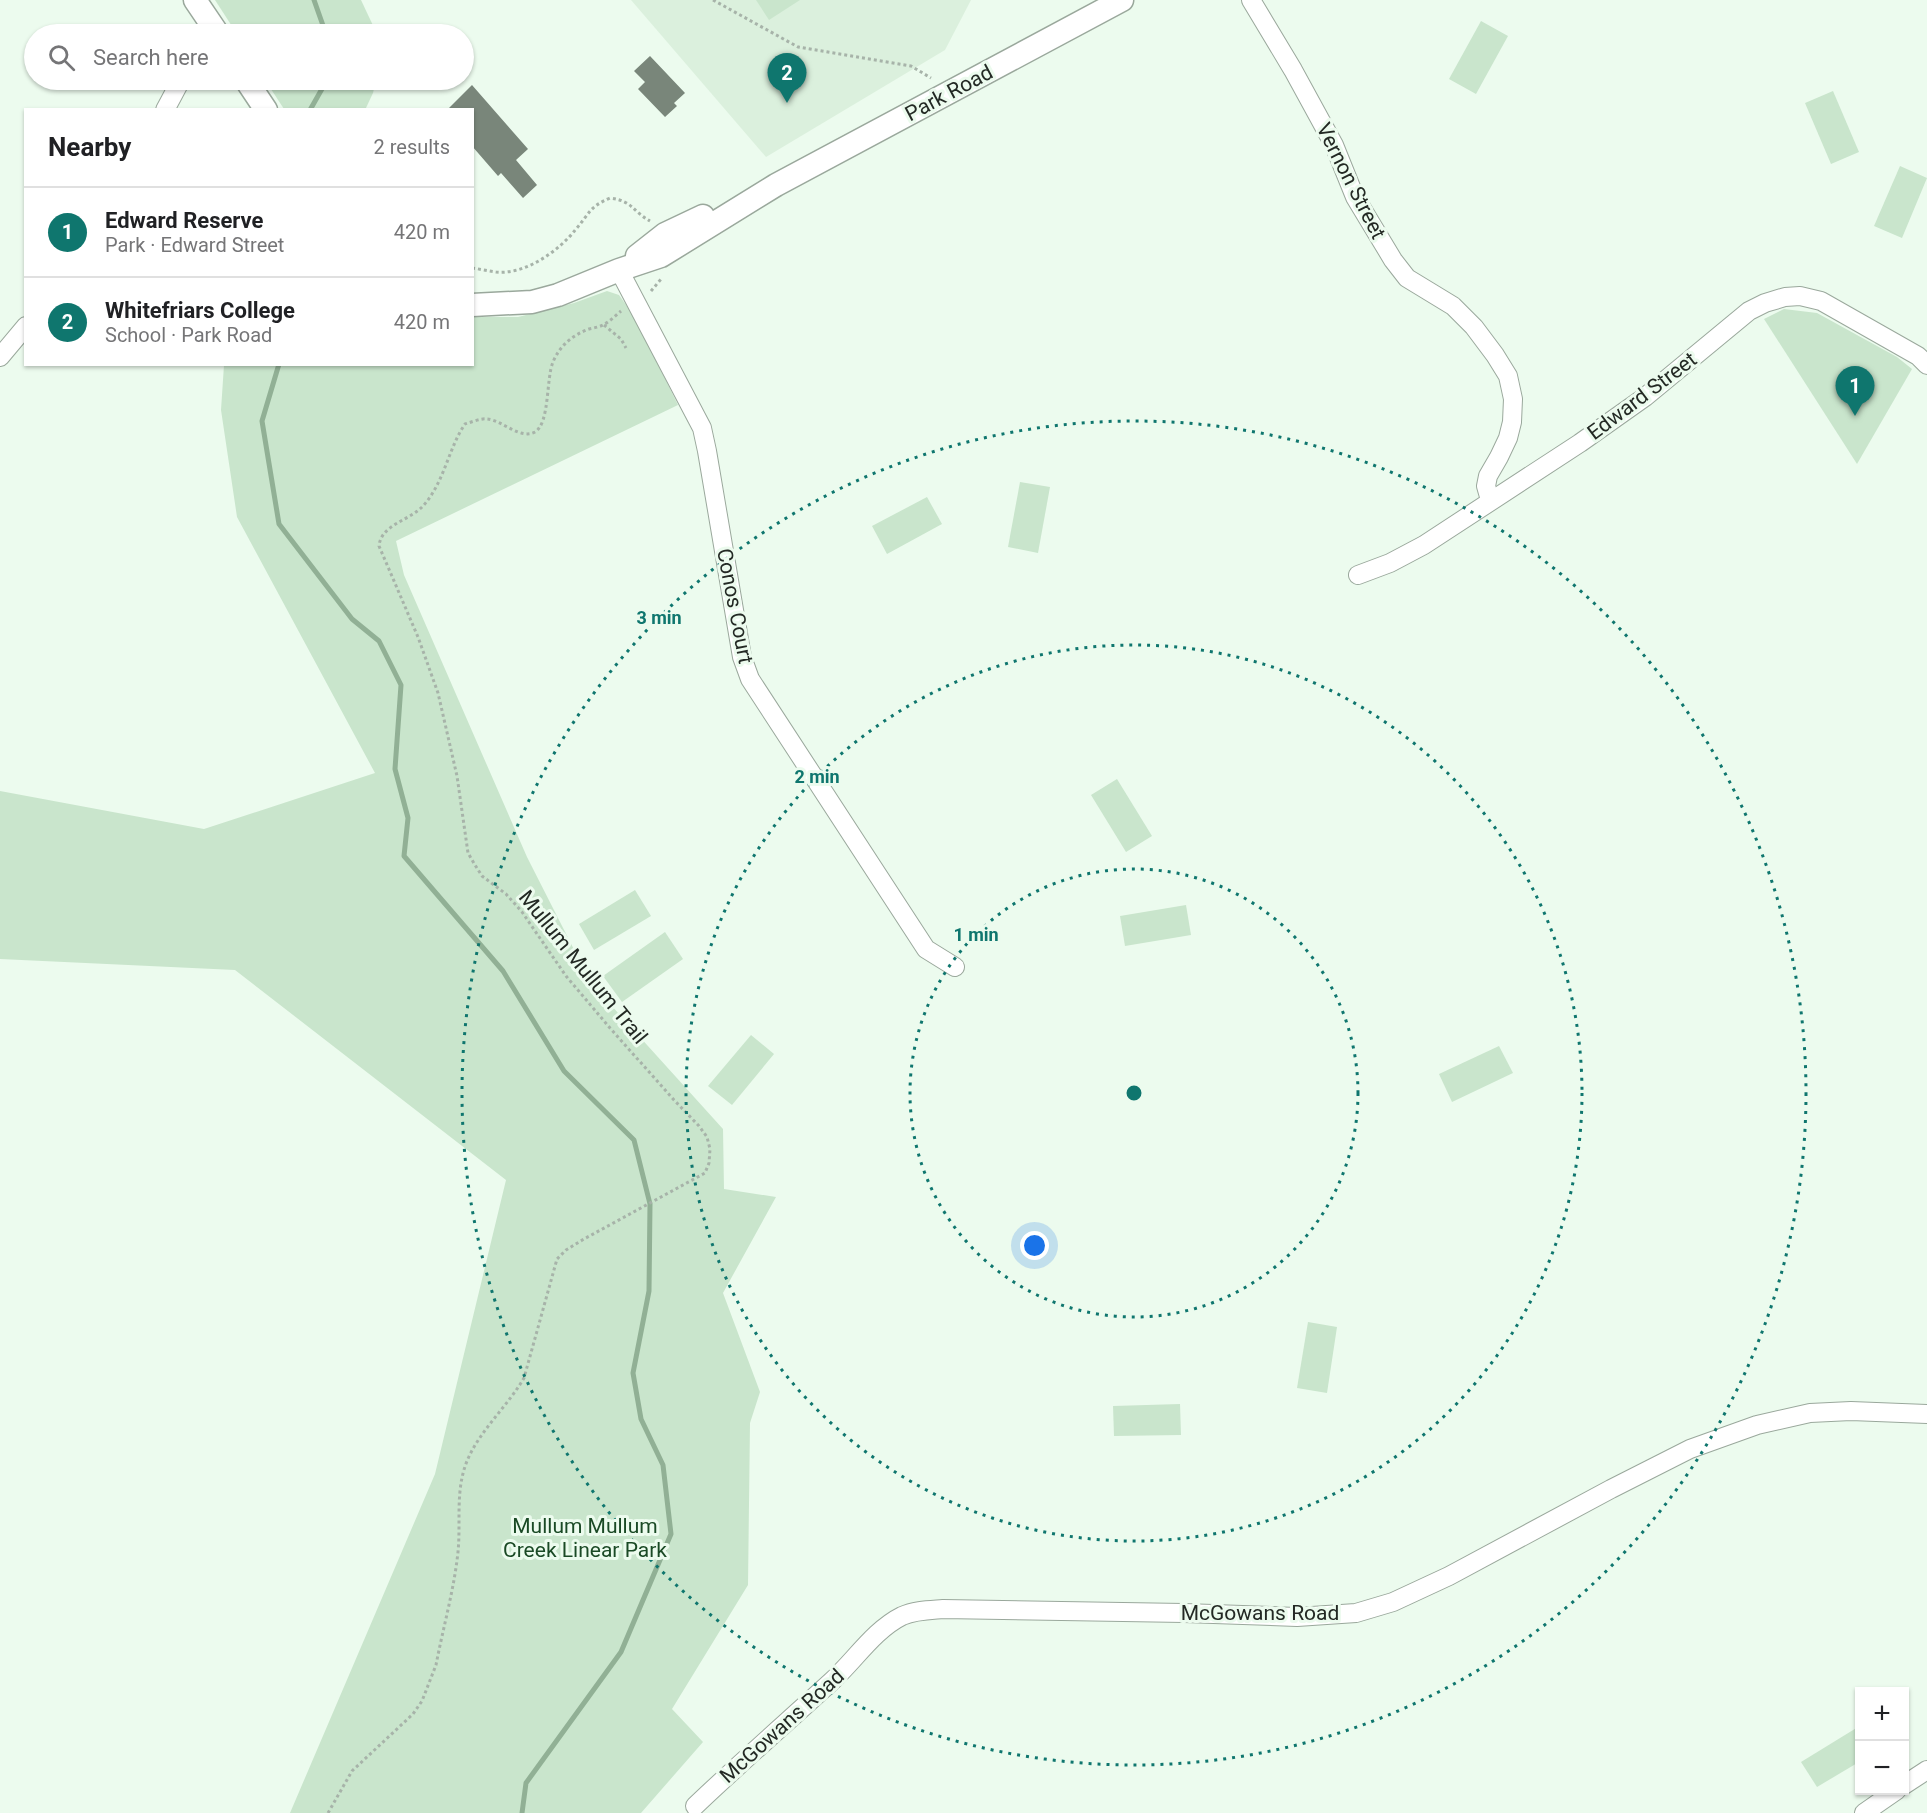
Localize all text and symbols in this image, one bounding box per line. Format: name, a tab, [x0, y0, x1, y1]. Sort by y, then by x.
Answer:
search box	[24, 24, 474, 90]
icon: search	[45, 41, 78, 74]
text: Search here	[93, 45, 209, 70]
pin: 2	[768, 54, 806, 103]
street label: Park Road	[901, 60, 997, 126]
street label: Vernon Street	[1311, 119, 1391, 243]
text: Nearby	[48, 132, 131, 162]
text: 2 results	[374, 135, 450, 159]
text: Edward Reserve	[105, 208, 263, 233]
text: 1	[62, 220, 73, 244]
text: 420 m	[394, 220, 450, 244]
text: Park · Edward Street	[105, 233, 284, 257]
text: Whitefriars College	[105, 298, 295, 323]
text: 2	[62, 310, 73, 334]
text: 420 m	[394, 310, 450, 334]
text: School · Park Road	[105, 323, 272, 347]
street label: Edward Street	[1583, 347, 1701, 445]
pin: 1	[1836, 366, 1874, 416]
street label: Conos Court	[712, 546, 758, 666]
text: 3 min	[636, 607, 682, 628]
text: 2 min	[794, 766, 840, 787]
street label: Mullum Mullum Trail	[514, 885, 652, 1049]
text: 1 min	[953, 924, 999, 945]
centre of rings	[1124, 1083, 1144, 1103]
your location	[1020, 1231, 1049, 1260]
park label: Mullum Mullum Creek Linear Park	[503, 1514, 667, 1562]
street label: McGowans Road	[1181, 1601, 1339, 1625]
street label: McGowans Road	[715, 1664, 849, 1788]
map controls	[1855, 1687, 1909, 1795]
button: +	[1855, 1687, 1909, 1741]
button: −	[1855, 1741, 1909, 1795]

